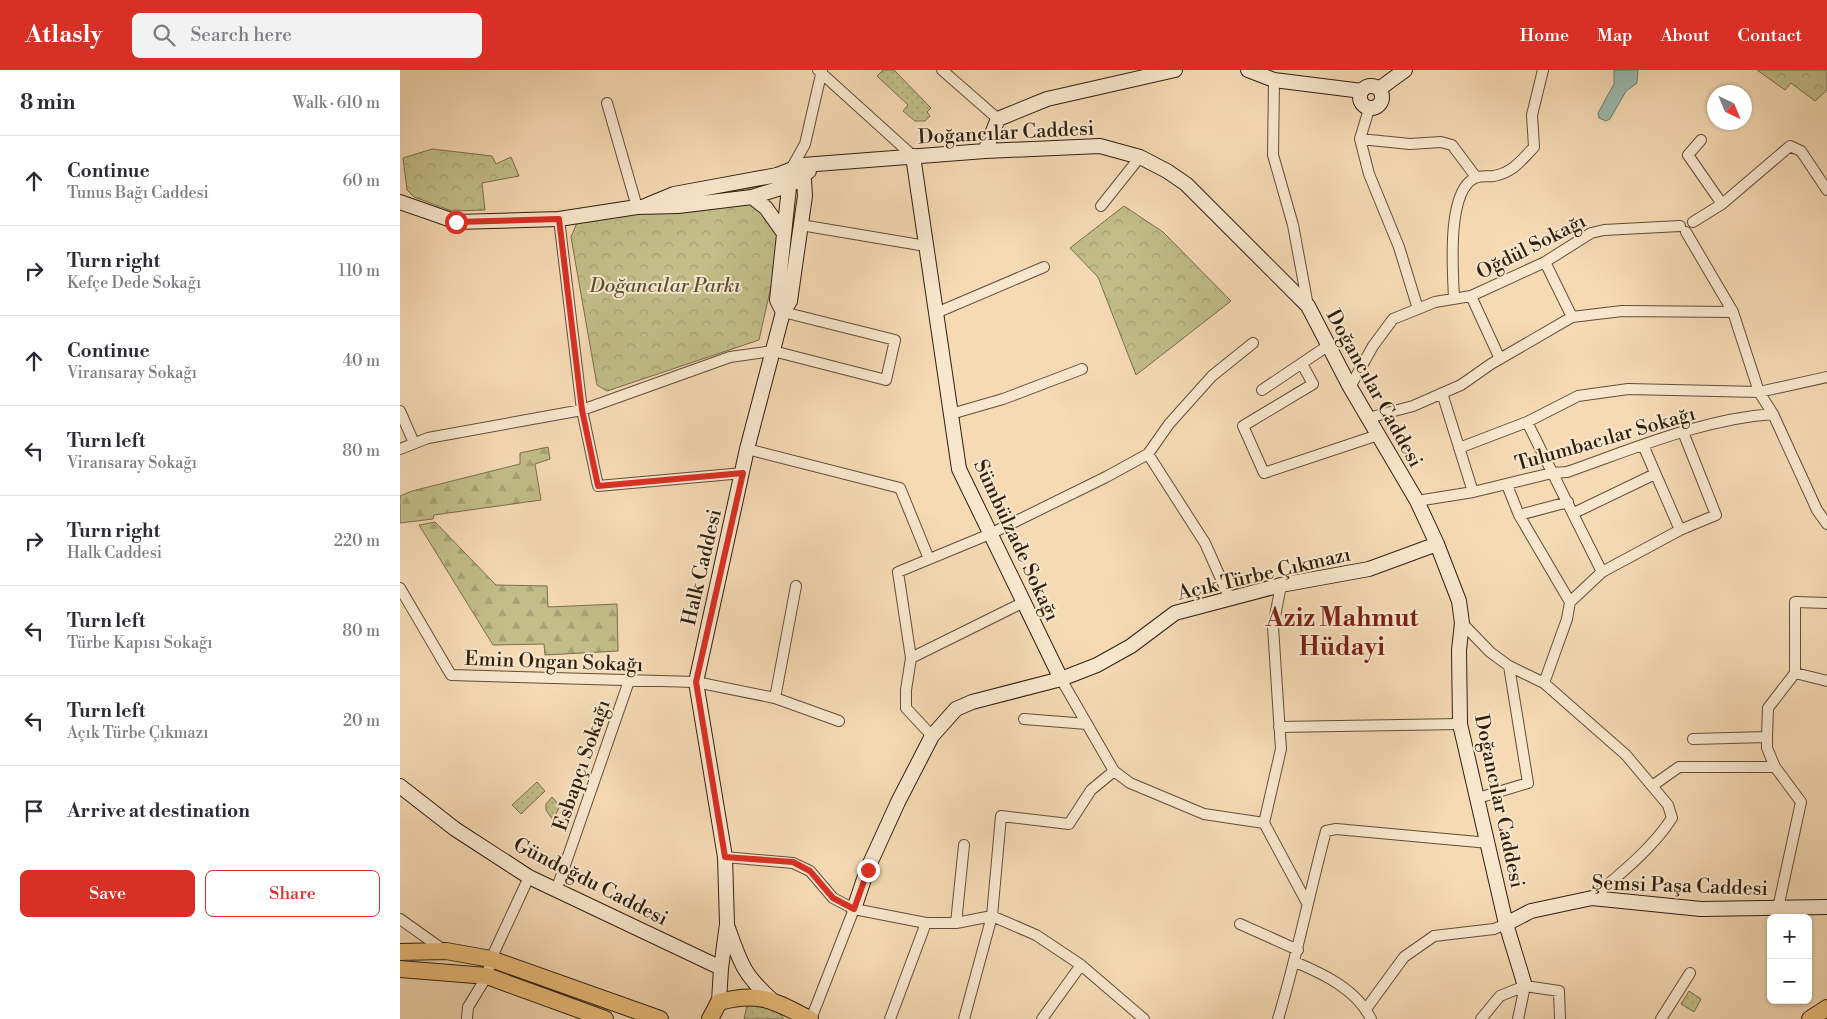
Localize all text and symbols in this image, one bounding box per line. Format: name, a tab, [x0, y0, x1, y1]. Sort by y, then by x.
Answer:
search box	[132, 13, 482, 58]
text: Atlasly	[25, 20, 102, 50]
icon: search	[150, 21, 178, 49]
text: Search here	[190, 23, 292, 47]
text: Home	[1520, 24, 1569, 47]
text: Map	[1597, 24, 1633, 47]
text: About	[1661, 24, 1710, 47]
text: Contact	[1738, 24, 1802, 47]
north arrow	[1707, 85, 1752, 130]
text: 8 min	[20, 90, 75, 116]
text: Walk · 610 m	[293, 93, 380, 113]
street label: Doğancılar Caddesi	[917, 116, 1095, 151]
text: Continue	[67, 159, 150, 183]
icon: ahead	[20, 167, 48, 195]
text: 60 m	[342, 171, 380, 191]
text: Tunus Bağı Caddesi	[67, 183, 209, 203]
street label: Oğdül Sokağı	[1473, 209, 1591, 286]
route start	[445, 211, 468, 234]
text: Turn right	[67, 249, 160, 273]
icon: right	[20, 257, 48, 285]
text: 110 m	[338, 261, 380, 281]
text: Kefçe Dede Sokağı	[67, 273, 201, 293]
park label: Doğancılar Parkı	[589, 274, 741, 299]
street label: Doğancılar Caddesi	[1320, 305, 1428, 472]
text: Continue	[67, 339, 150, 363]
icon: ahead	[20, 347, 48, 375]
text: 40 m	[343, 351, 380, 371]
text: Viransaray Sokağı	[67, 363, 197, 383]
street label: Tulumbacılar Sokağı	[1512, 402, 1699, 477]
text: Turn left	[67, 429, 146, 453]
icon: left	[20, 437, 48, 465]
text: 80 m	[342, 441, 380, 461]
text: Viransaray Sokağı	[67, 453, 197, 473]
street label: Sümbülzade Sokağı	[967, 456, 1064, 626]
street label: Halk Caddesi	[677, 506, 728, 628]
text: Turn right	[67, 519, 160, 543]
icon: right	[20, 527, 48, 555]
text: 220 m	[334, 531, 380, 551]
street label: Açık Türbe Çıkmazı	[1174, 542, 1354, 607]
text: Halk Caddesi	[67, 543, 162, 563]
district label: Aziz Mahmut Hüdayi	[1265, 603, 1420, 663]
text: Turn left	[67, 609, 146, 633]
icon: left	[20, 617, 48, 645]
text: 80 m	[342, 621, 380, 641]
text: Türbe Kapısı Sokağı	[67, 633, 213, 653]
street label: Emin Ongan Sokağı	[464, 647, 644, 678]
street label: Esbapçı Sokağı	[548, 696, 617, 835]
text: Turn left	[67, 699, 146, 723]
icon: left	[20, 707, 48, 735]
text: 20 m	[343, 711, 380, 731]
street label: Doğancılar Caddesi	[1468, 712, 1529, 891]
text: Açık Türbe Çıkmazı	[67, 723, 209, 743]
icon: arrive	[20, 797, 48, 825]
text: Arrive at destination	[67, 799, 250, 823]
street label: Gündoğdu Caddesi	[509, 833, 672, 932]
route end	[857, 859, 880, 882]
button: Save	[20, 870, 195, 917]
button: Share	[205, 870, 380, 917]
street label: Şemsi Paşa Caddesi	[1591, 871, 1769, 902]
map controls	[1767, 914, 1812, 1004]
button: +	[1767, 914, 1812, 959]
button: −	[1767, 959, 1812, 1004]

